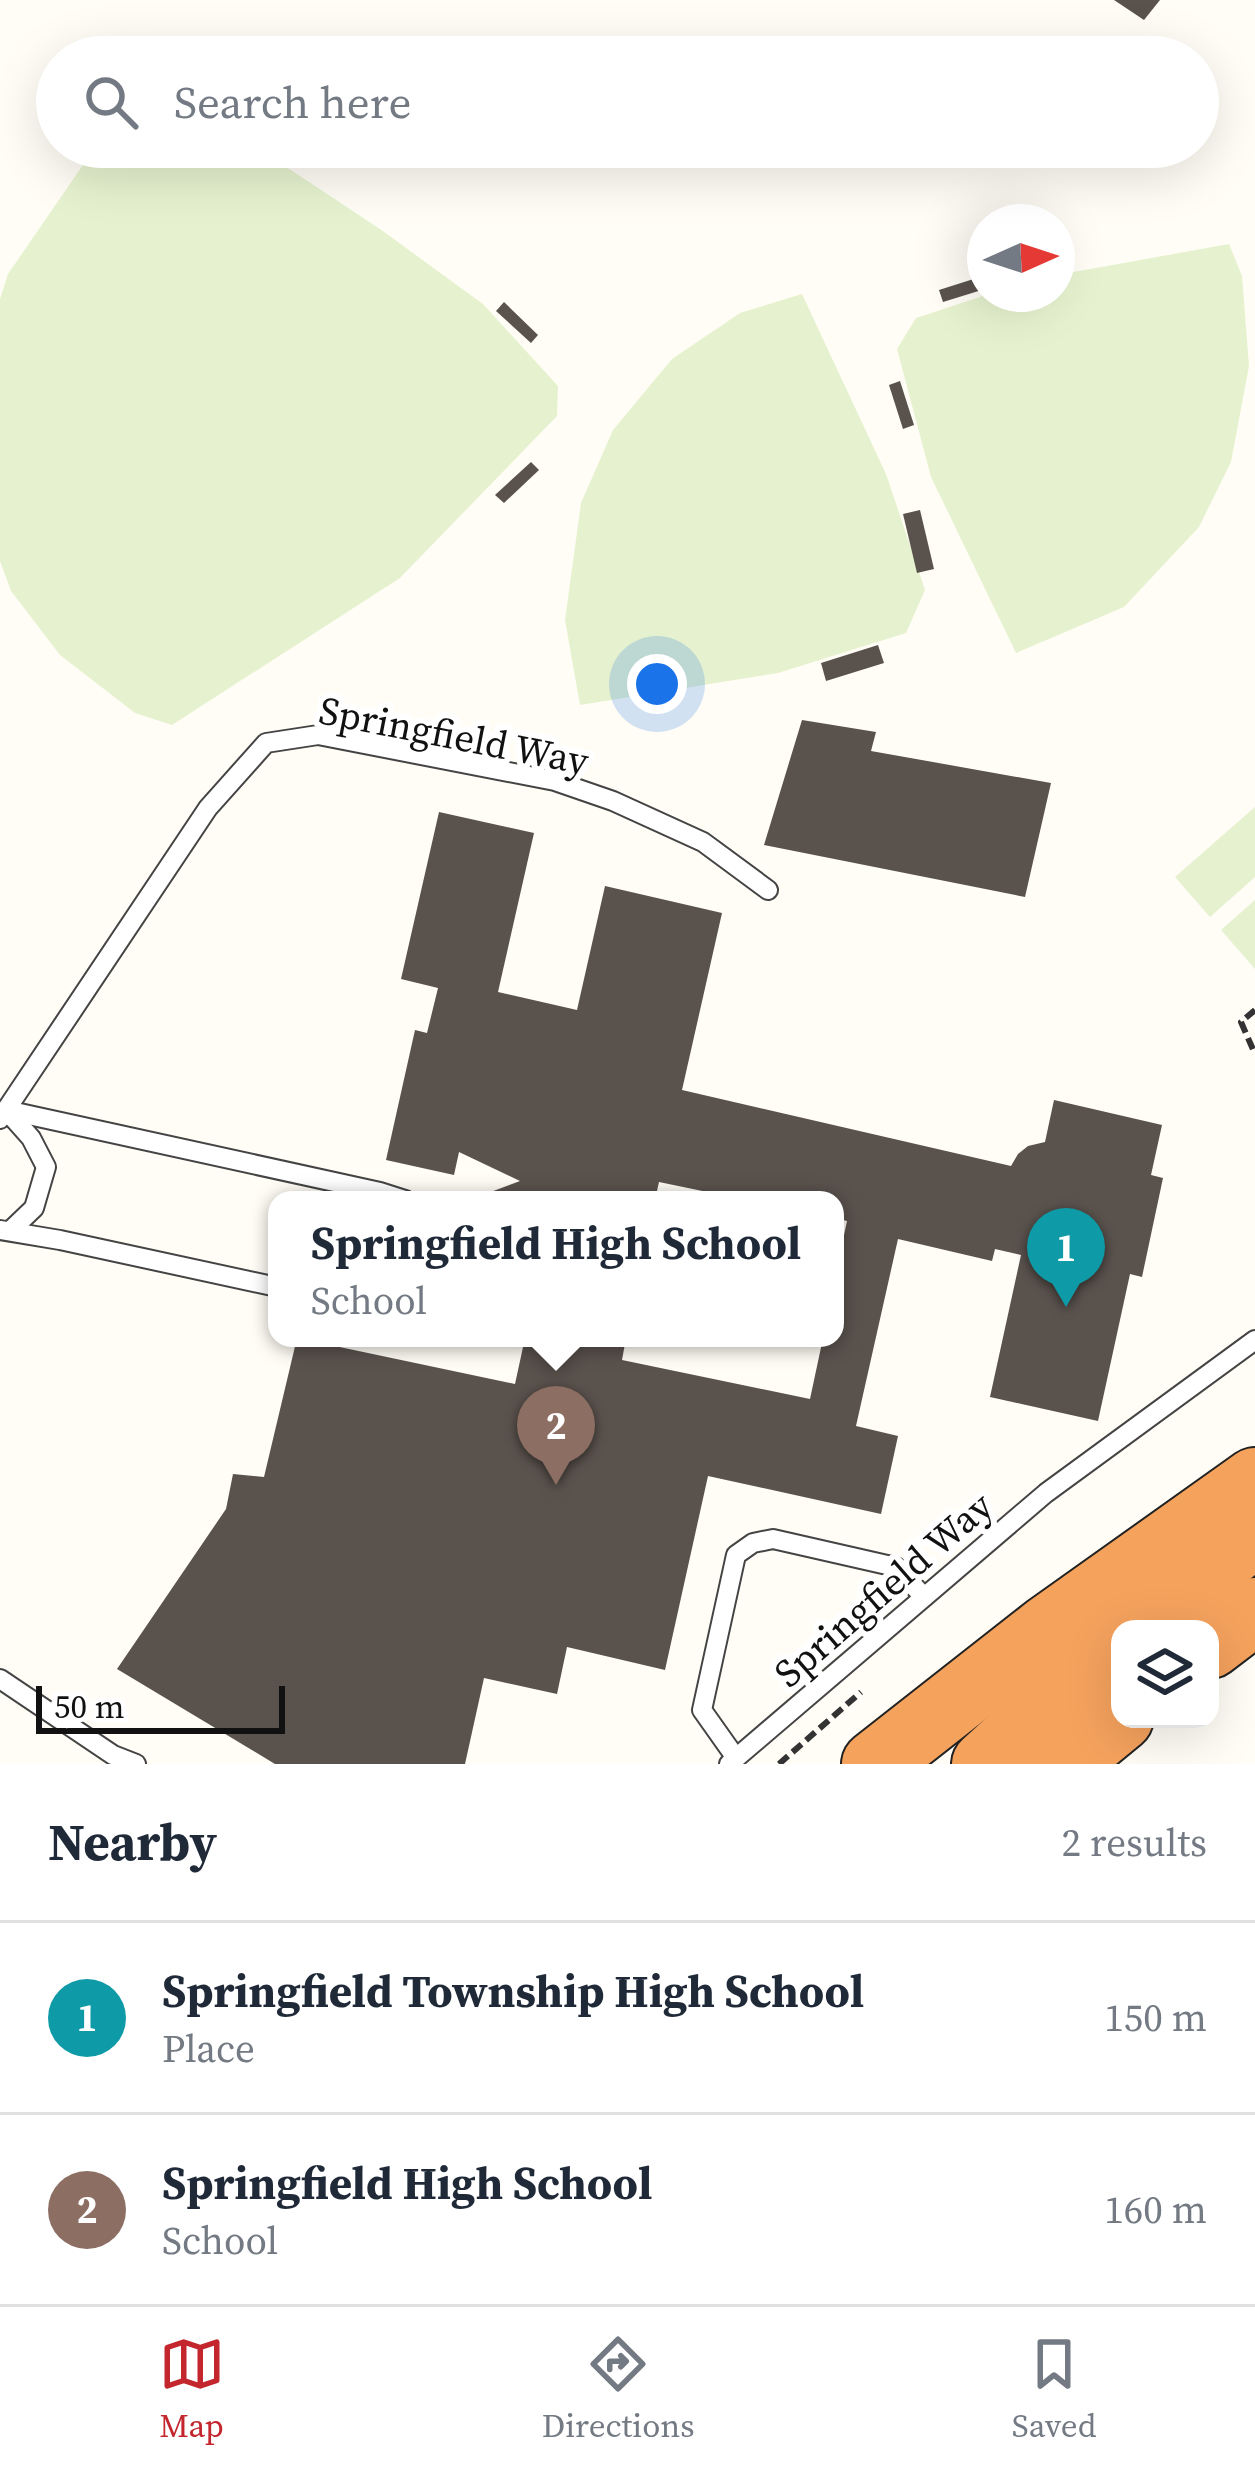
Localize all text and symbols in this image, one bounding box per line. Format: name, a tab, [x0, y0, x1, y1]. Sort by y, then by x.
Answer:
search box	[36, 36, 1219, 168]
icon: search	[78, 69, 144, 135]
text: Search here	[174, 71, 411, 133]
north arrow	[967, 204, 1075, 312]
your location	[627, 654, 687, 714]
street label: Springfield Way	[315, 683, 593, 788]
popup	[268, 1191, 844, 1347]
pin: 1	[1027, 1208, 1105, 1307]
text: Springfield High School	[311, 1212, 801, 1274]
text: School	[311, 1274, 427, 1327]
pin: 2	[517, 1386, 595, 1485]
street label: Springfield Way	[763, 1480, 1004, 1699]
map controls	[1111, 1620, 1219, 1728]
button: layers	[1111, 1620, 1219, 1728]
scale bar	[36, 1680, 285, 1733]
text: 50 m	[54, 1684, 124, 1729]
text: Nearby	[48, 1807, 217, 1877]
text: 2 results	[1062, 1816, 1207, 1869]
text: Springfield Township High School	[162, 1960, 864, 2022]
text: 1	[76, 1991, 98, 2044]
text: 150 m	[1104, 1991, 1207, 2044]
text: Place	[162, 2022, 255, 2075]
text: Springfield High School	[162, 2152, 652, 2214]
text: 2	[76, 2183, 98, 2236]
text: 160 m	[1104, 2183, 1207, 2236]
text: School	[162, 2214, 278, 2267]
tab: Map	[159, 2331, 225, 2448]
tab: Directions	[542, 2331, 695, 2448]
tab: Saved	[1012, 2331, 1096, 2448]

